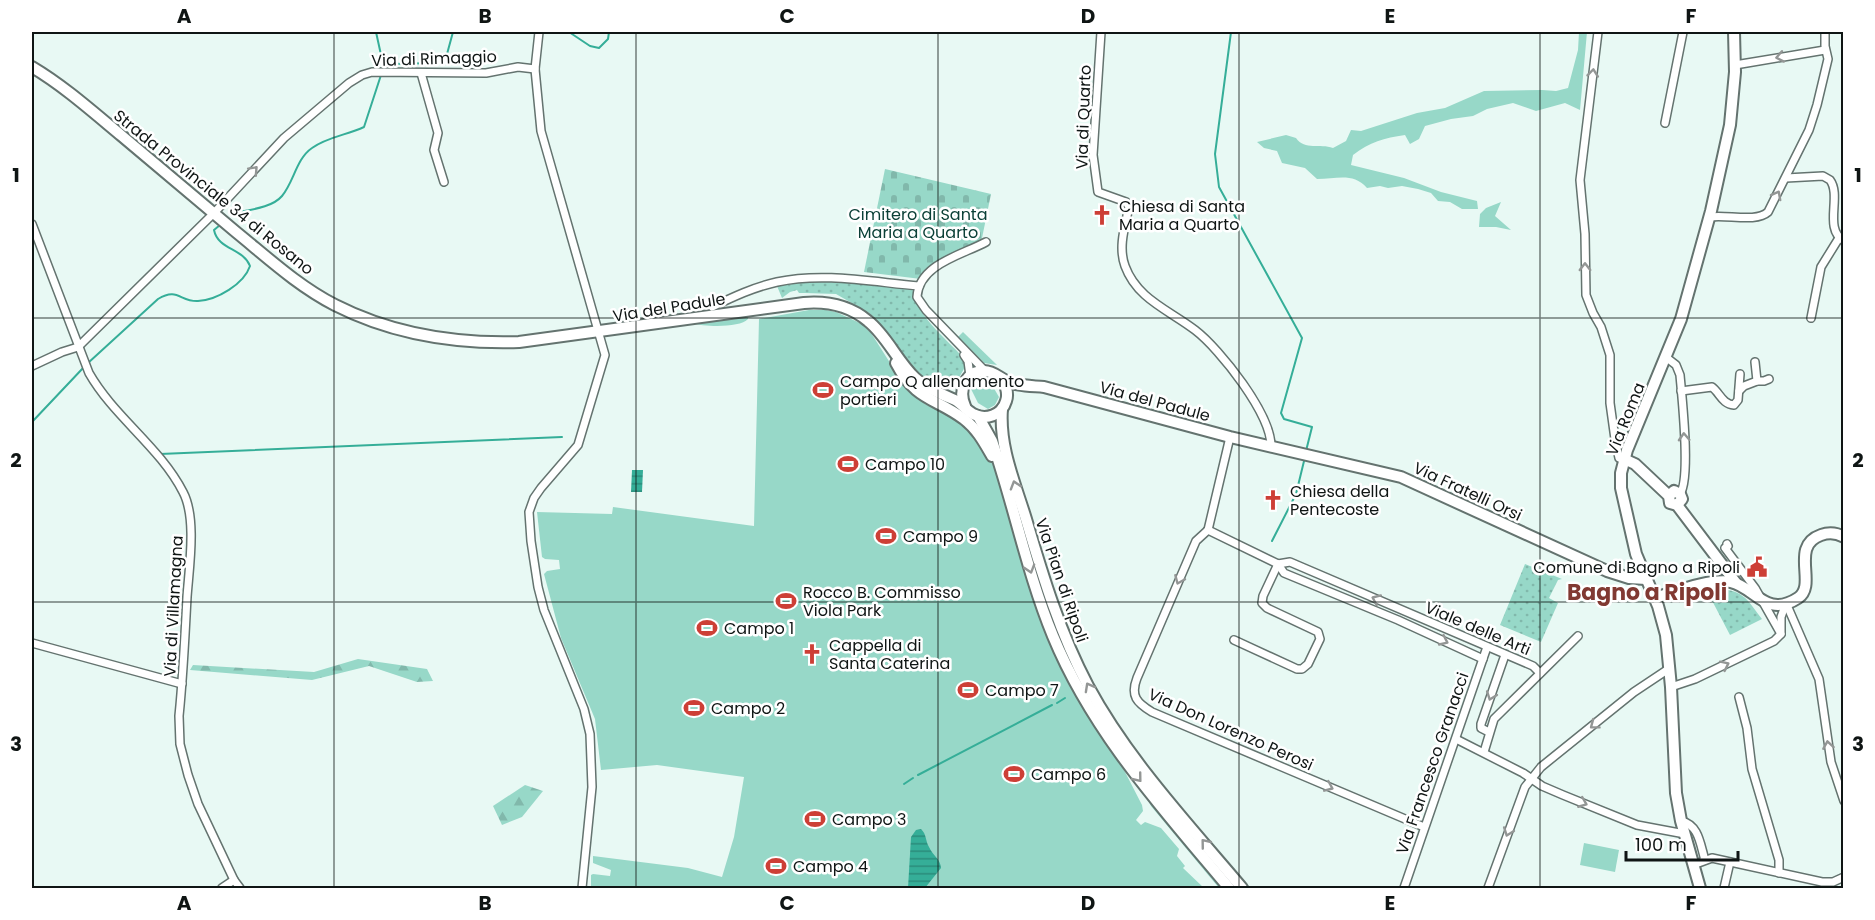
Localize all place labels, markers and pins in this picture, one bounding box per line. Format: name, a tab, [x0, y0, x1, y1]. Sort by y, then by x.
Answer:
place label: Chiesa di Santa Maria a Quarto	[1119, 195, 1245, 236]
church icon: Chiesa di Santa Maria a Quarto	[1090, 203, 1114, 227]
place label: Campo Q allenamento portieri	[840, 370, 1024, 411]
sports icon: Campo Q allenamento portieri	[811, 378, 835, 402]
sports icon: Campo 10	[836, 452, 860, 476]
place label: Campo 10	[865, 453, 945, 476]
place label: Chiesa della Pentecoste	[1290, 480, 1389, 521]
church icon: Chiesa della Pentecoste	[1261, 488, 1285, 512]
sports icon: Campo 9	[874, 524, 898, 548]
place label: Campo 9	[903, 525, 978, 548]
public building icon: Comune di Bagno a Ripoli	[1745, 555, 1769, 579]
place label: Comune di Bagno a Ripoli	[1533, 556, 1740, 579]
place label: Rocco B. Commisso Viola Park	[803, 581, 961, 622]
sports icon: Rocco B. Commisso Viola Park	[774, 589, 798, 613]
sports icon: Campo 1	[695, 616, 719, 640]
place label: Campo 1	[724, 617, 794, 640]
place label: Cappella di Santa Caterina	[829, 634, 950, 675]
church icon: Cappella di Santa Caterina	[800, 642, 824, 666]
sports icon: Campo 7	[956, 678, 980, 702]
place label: Campo 7	[985, 679, 1059, 702]
sports icon: Campo 2	[682, 696, 706, 720]
place label: Campo 2	[711, 697, 785, 720]
sports icon: Campo 6	[1002, 762, 1026, 786]
place label: Campo 6	[1031, 763, 1106, 786]
sports icon: Campo 3	[803, 807, 827, 831]
place label: Campo 3	[832, 808, 906, 831]
sports icon: Campo 4	[764, 854, 788, 878]
place label: Campo 4	[793, 855, 868, 878]

